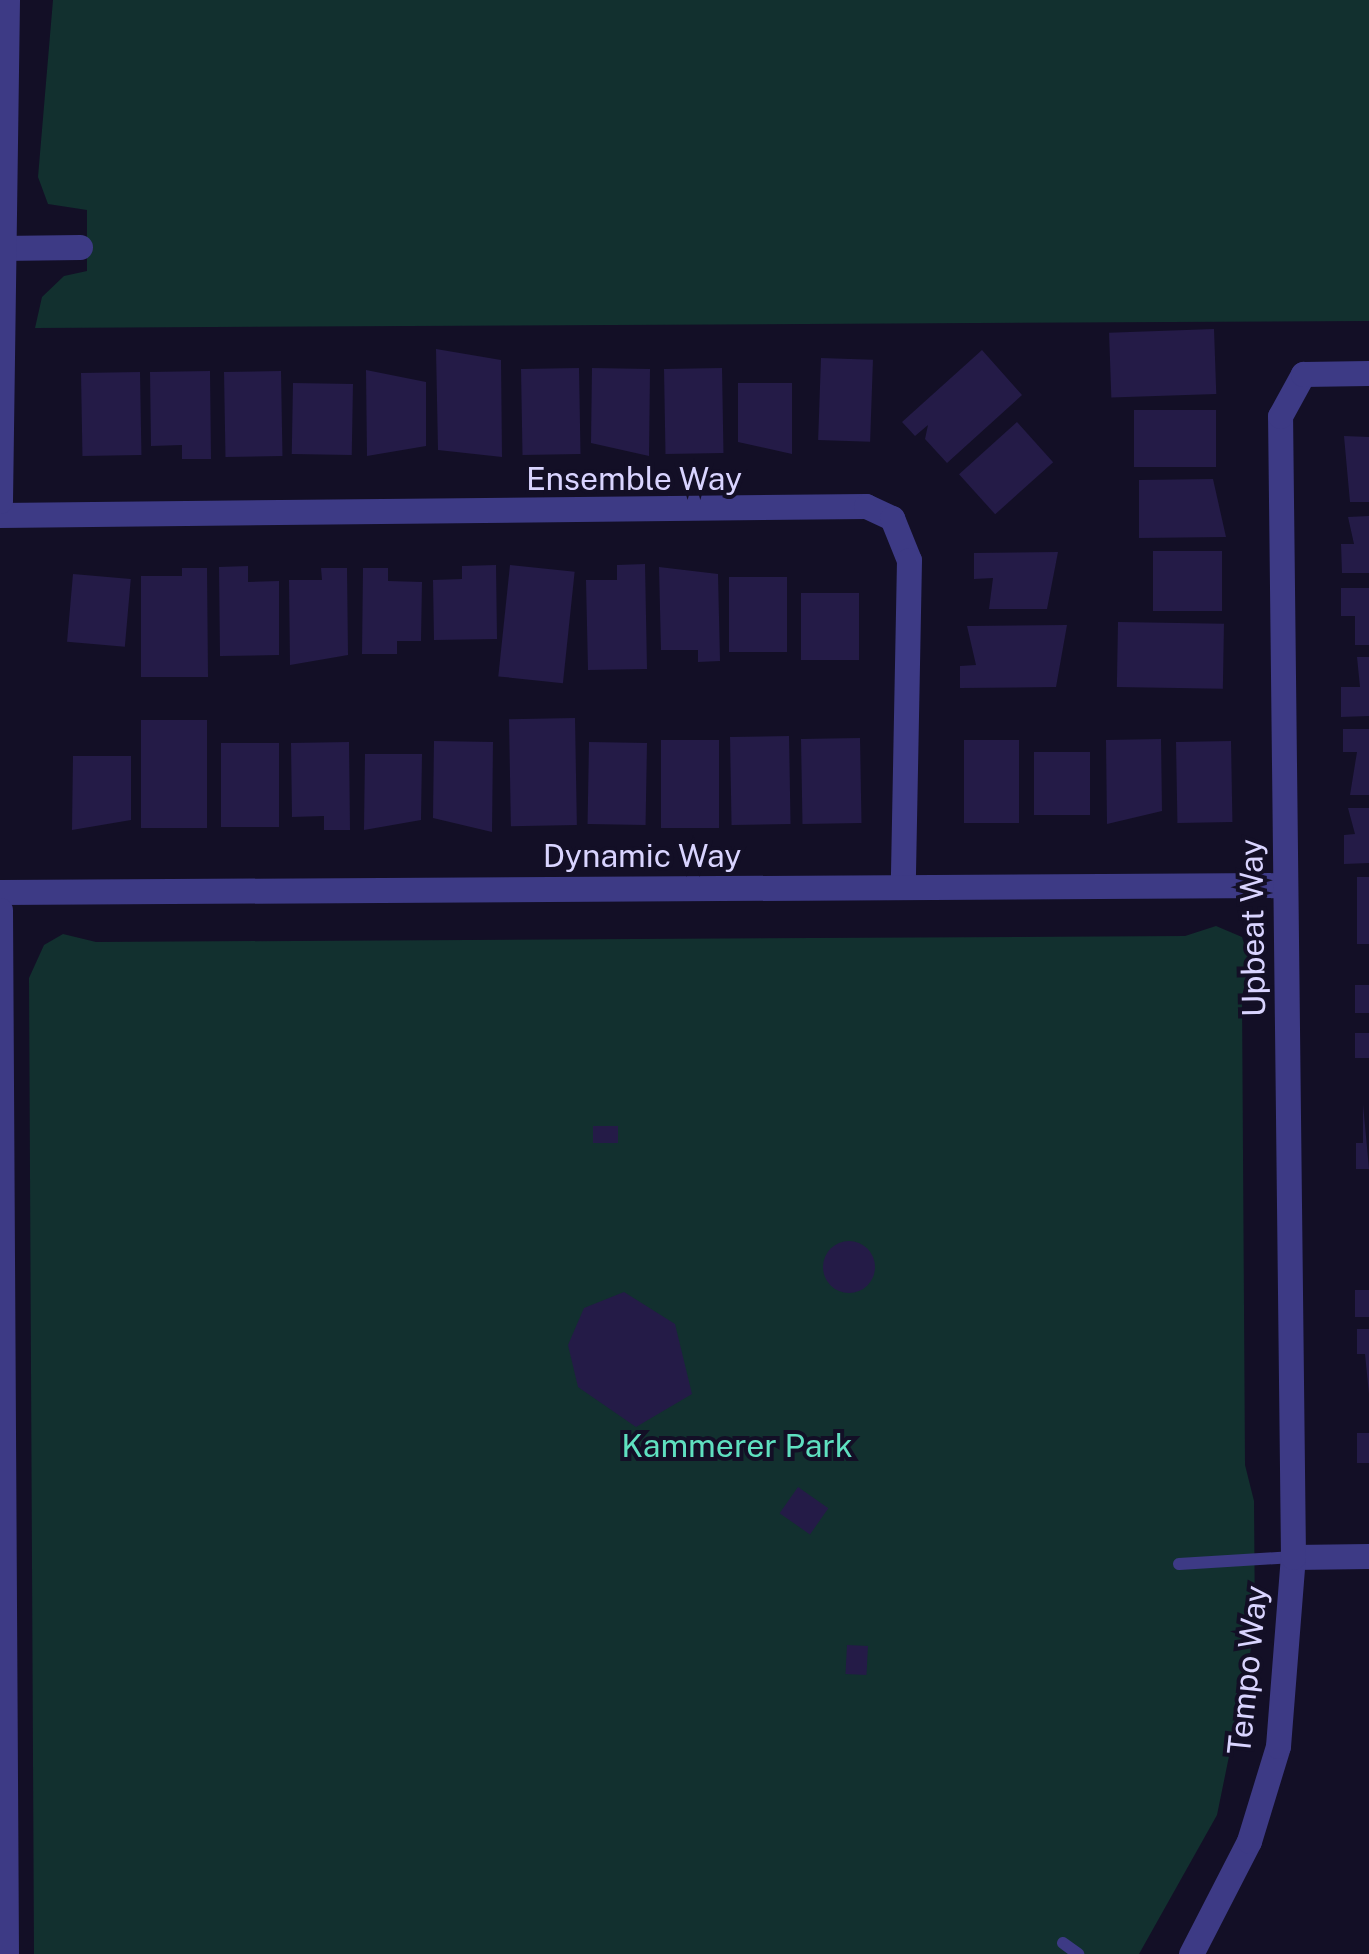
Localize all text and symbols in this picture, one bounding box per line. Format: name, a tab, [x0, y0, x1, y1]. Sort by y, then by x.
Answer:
street label: Ensemble Way	[525, 460, 743, 498]
street label: Dynamic Way	[542, 837, 742, 875]
street label: Upbeat Way	[1232, 838, 1274, 1018]
park label: Kammerer Park	[621, 1427, 853, 1465]
street label: Tempo Way	[1220, 1583, 1276, 1757]

